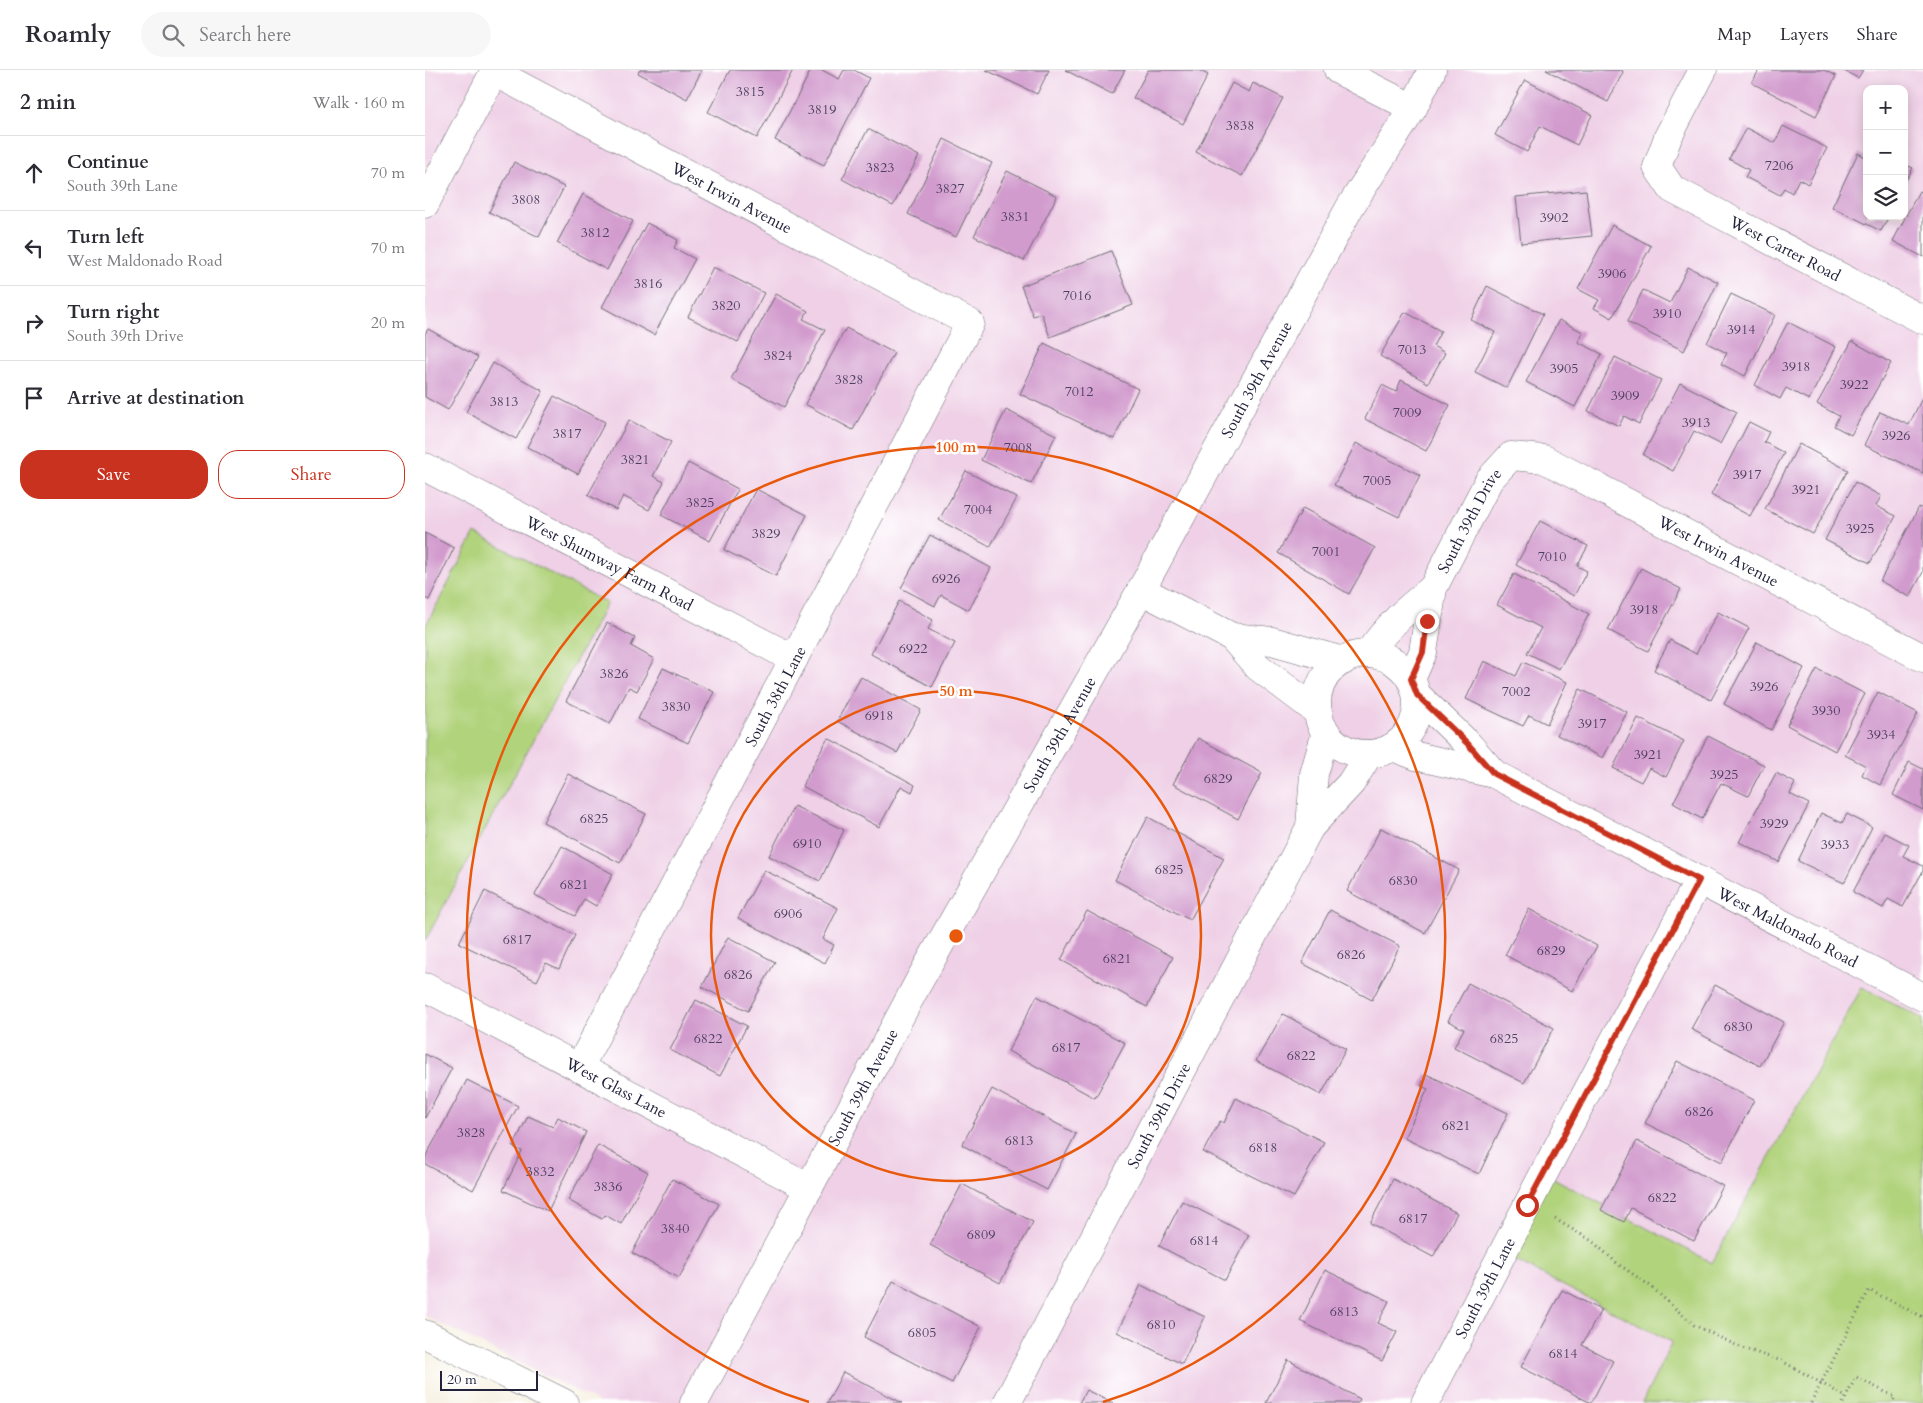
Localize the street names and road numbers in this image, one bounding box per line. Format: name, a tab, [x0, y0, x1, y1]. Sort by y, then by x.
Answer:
street label: West Irwin Avenue	[666, 157, 796, 239]
street label: West Carter Road	[1725, 211, 1845, 287]
street label: South 39th Avenue	[1216, 317, 1298, 442]
street label: South 39th Drive	[1433, 463, 1507, 577]
street label: West Irwin Avenue	[1653, 510, 1782, 592]
street label: West Shumway Farm Road	[521, 511, 697, 617]
street label: South 38th Lane	[740, 642, 812, 751]
street label: South 39th Avenue	[1018, 673, 1102, 797]
street label: West Maldonado Road	[1712, 882, 1862, 974]
street label: South 39th Avenue	[823, 1025, 904, 1150]
street label: West Glass Lane	[561, 1052, 670, 1124]
street label: South 39th Drive	[1122, 1059, 1196, 1173]
street label: South 39th Lane	[1450, 1234, 1521, 1342]

